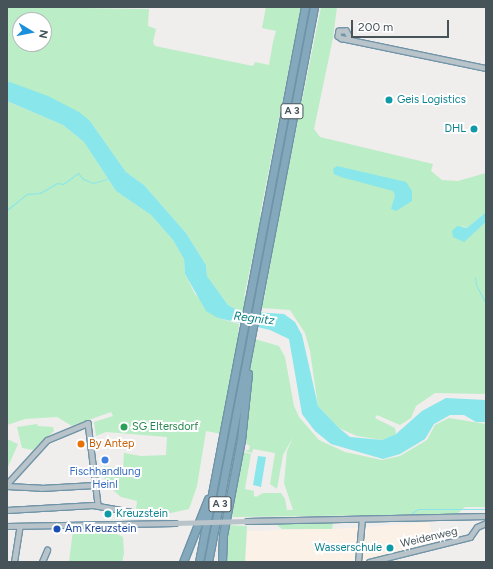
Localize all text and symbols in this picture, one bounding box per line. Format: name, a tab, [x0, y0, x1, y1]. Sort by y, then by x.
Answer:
north arrow	[12, 12, 52, 52]
scale bar	[353, 12, 451, 38]
text: 200 m	[358, 20, 393, 34]
text: N	[36, 29, 50, 39]
place label: Geis Logistics	[397, 93, 466, 107]
marker: Geis Logistics	[384, 95, 394, 105]
road number: A 3	[280, 103, 304, 119]
place label: DHL	[444, 122, 466, 136]
marker: DHL	[469, 124, 479, 134]
water label: Regnitz	[233, 309, 275, 329]
place label: SG Eltersdorf	[132, 420, 198, 434]
marker: SG Eltersdorf	[119, 422, 129, 432]
place label: By Antep	[89, 437, 134, 451]
marker: By Antep	[76, 439, 86, 449]
marker: Fischhandlung Heinl	[100, 455, 110, 465]
place label: Fischhandlung Heinl	[69, 466, 141, 492]
road number: A 3	[208, 496, 232, 512]
place label: Kreuzstein	[116, 507, 168, 521]
marker: Kreuzstein	[103, 509, 113, 519]
place label: Am Kreuzstein	[65, 522, 136, 536]
marker: Am Kreuzstein	[52, 524, 62, 534]
street label: Weidenweg	[399, 525, 459, 551]
place label: Wasserschule	[315, 541, 382, 555]
marker: Wasserschule	[385, 543, 395, 553]

